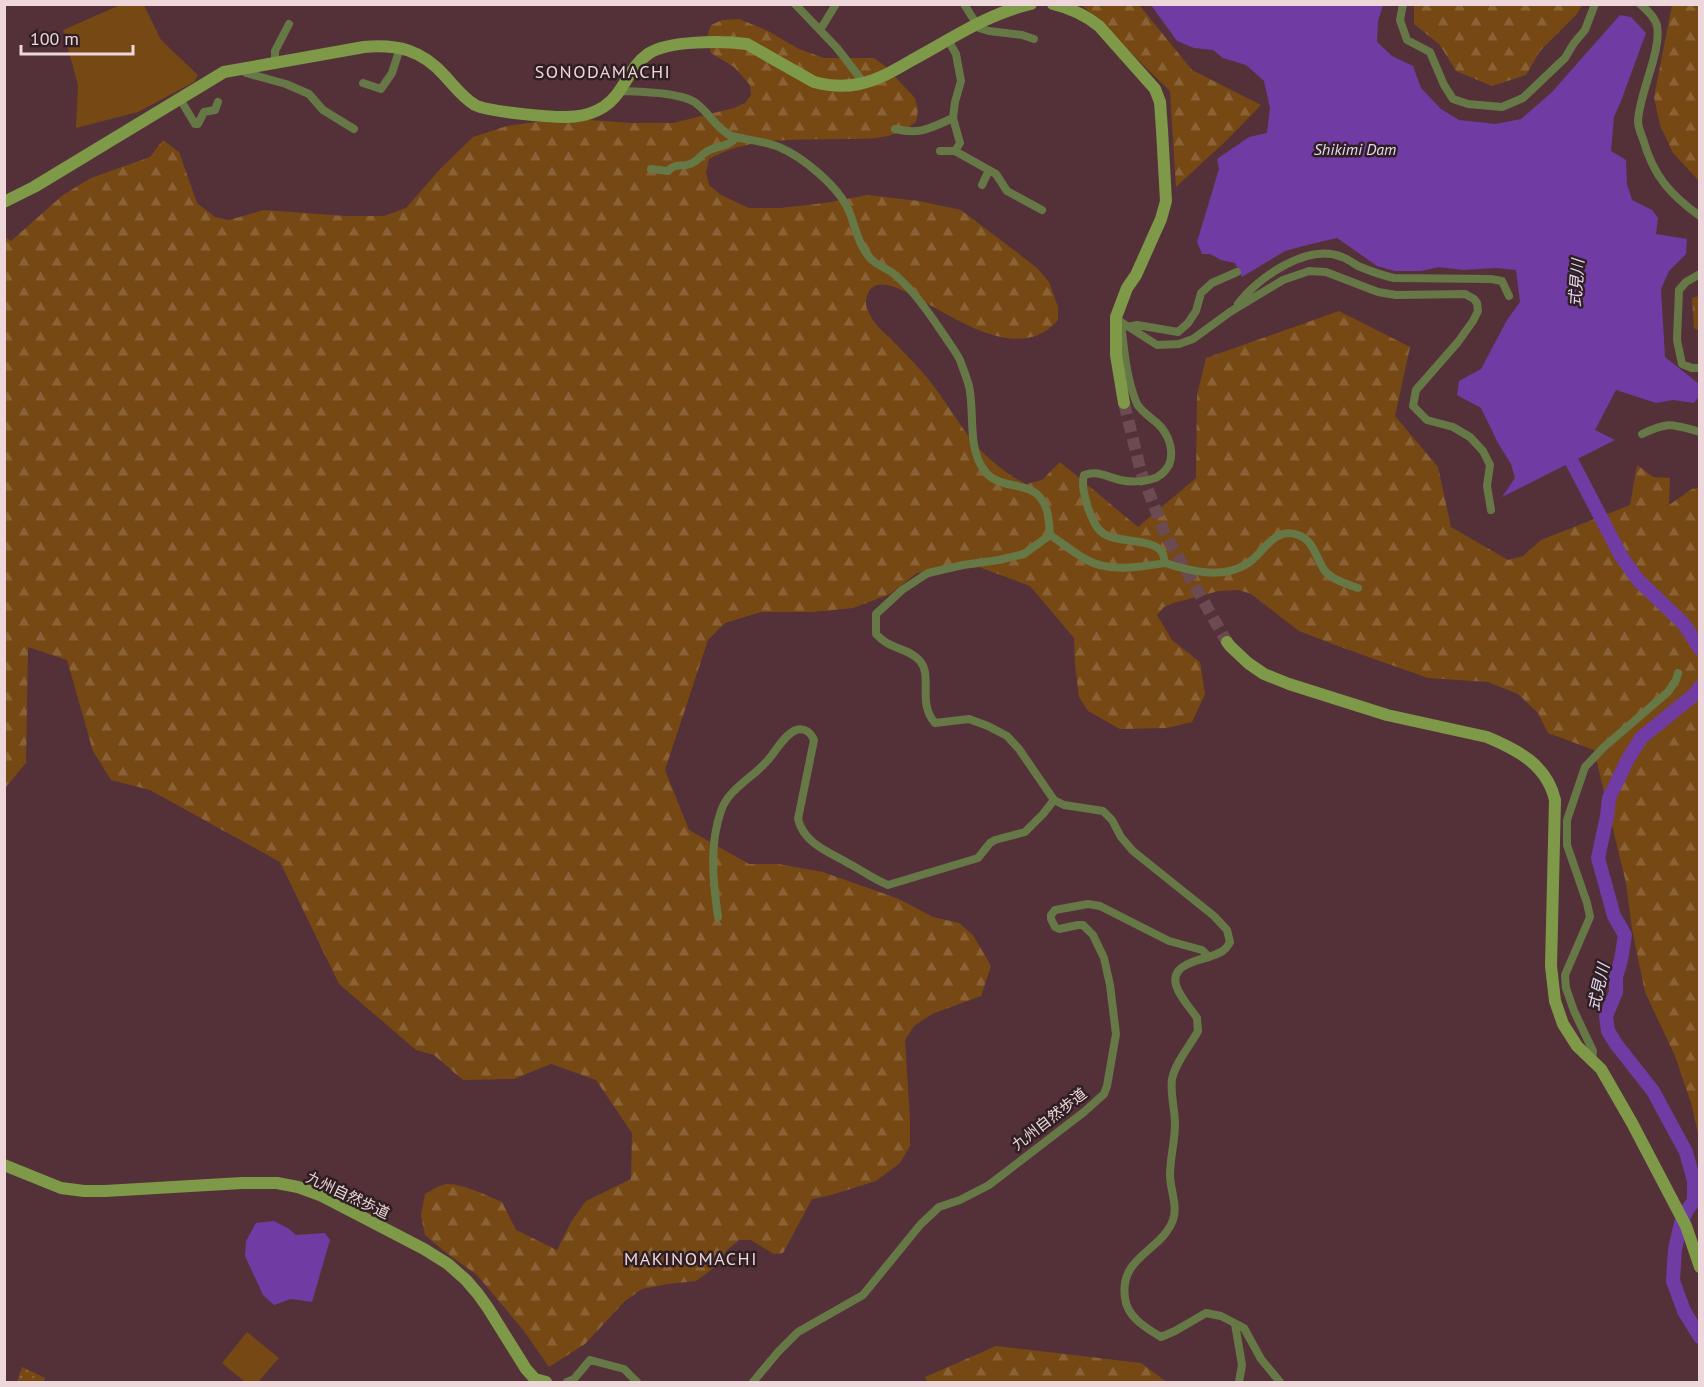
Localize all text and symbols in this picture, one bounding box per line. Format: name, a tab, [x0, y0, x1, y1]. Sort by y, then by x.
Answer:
scale bar	[21, 18, 134, 56]
text: 100 m	[30, 27, 79, 50]
district label: SONODAMACHI	[535, 60, 671, 83]
water label: Shikimi Dam	[1314, 139, 1396, 159]
water label: 式見川	[1564, 256, 1588, 308]
water label: 式見川	[1583, 959, 1614, 1013]
street label: 九州自然歩道	[1008, 1084, 1090, 1154]
street label: 九州自然歩道	[303, 1167, 393, 1223]
district label: MAKINOMACHI	[624, 1247, 758, 1270]

